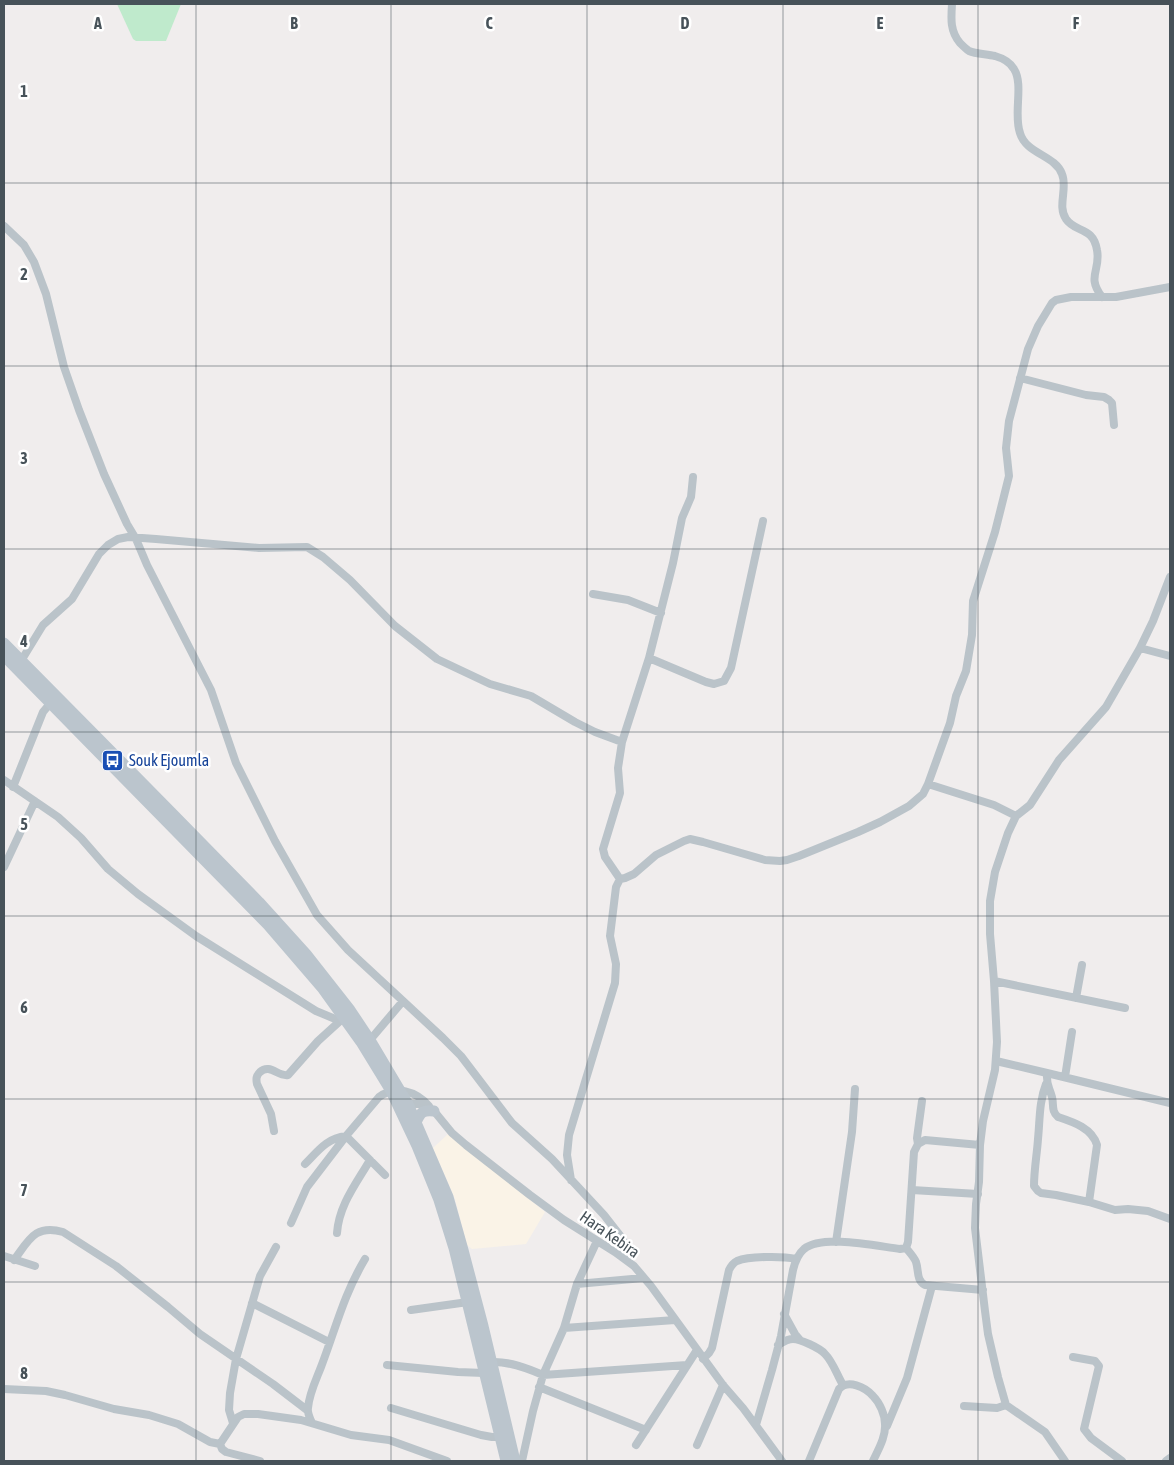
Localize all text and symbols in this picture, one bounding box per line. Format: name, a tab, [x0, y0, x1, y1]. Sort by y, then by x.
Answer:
text: A	[93, 14, 102, 32]
text: B	[290, 14, 298, 32]
text: C	[485, 14, 493, 32]
text: D	[681, 14, 690, 32]
text: E	[877, 14, 884, 32]
text: F	[1073, 14, 1080, 32]
text: 1	[20, 82, 28, 100]
text: 2	[20, 265, 28, 283]
text: 3	[20, 449, 28, 467]
text: 4	[19, 632, 28, 650]
bus stop icon: Souk Ejoumla	[101, 748, 125, 772]
place label: Souk Ejoumla	[129, 751, 209, 770]
text: 5	[20, 815, 28, 833]
text: 6	[20, 998, 28, 1016]
text: 7	[20, 1181, 28, 1199]
street label: Hara Kebira	[577, 1207, 643, 1261]
text: 8	[20, 1364, 28, 1382]

